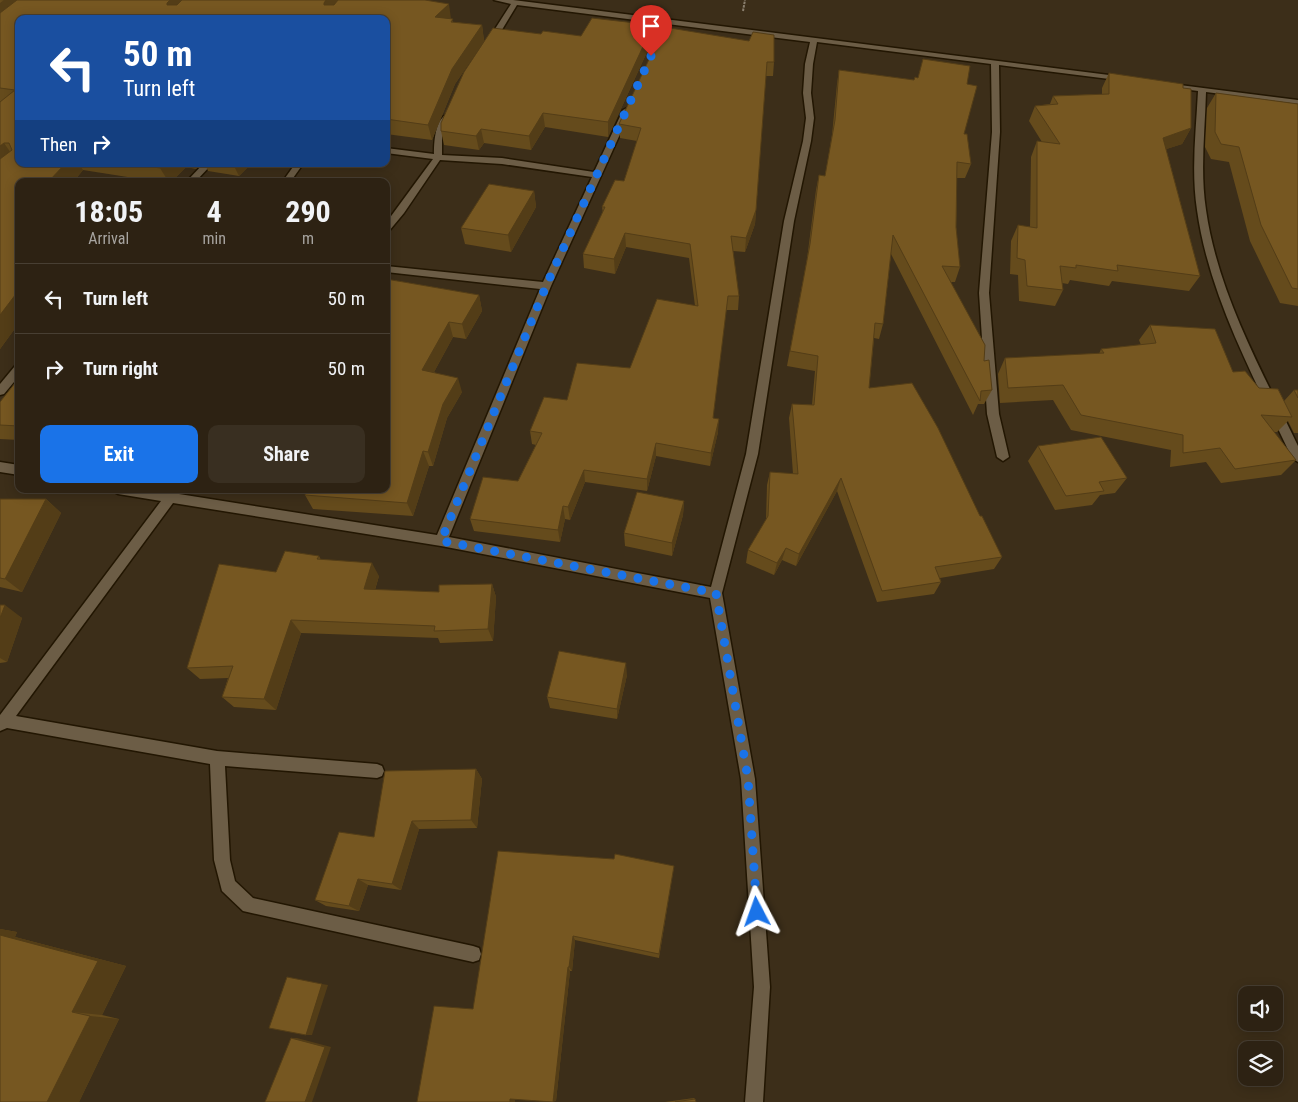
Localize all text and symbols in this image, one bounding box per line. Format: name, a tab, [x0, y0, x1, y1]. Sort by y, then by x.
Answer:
pin	[630, 5, 672, 56]
icon: arrive	[637, 12, 665, 40]
text: 50 m	[123, 34, 192, 75]
icon: left	[40, 35, 105, 100]
text: Turn left	[123, 76, 195, 101]
icon: right	[87, 130, 115, 158]
text: Then	[40, 133, 77, 156]
text: 18:05	[74, 194, 143, 229]
text: 4	[207, 194, 222, 229]
text: 290	[285, 194, 331, 229]
text: Arrival	[88, 229, 129, 248]
text: min	[202, 229, 226, 248]
text: m	[302, 229, 314, 248]
icon: left	[40, 285, 68, 313]
text: Turn left	[83, 287, 148, 310]
text: 50 m	[328, 287, 365, 310]
icon: right	[40, 355, 68, 383]
text: Turn right	[83, 357, 158, 380]
text: 50 m	[328, 357, 365, 380]
button: Exit	[40, 425, 198, 483]
button: Share	[208, 425, 365, 483]
position arrow	[730, 885, 782, 937]
map controls	[1238, 986, 1283, 1086]
button: sound	[1238, 986, 1283, 1031]
button: layers	[1238, 1041, 1283, 1086]

